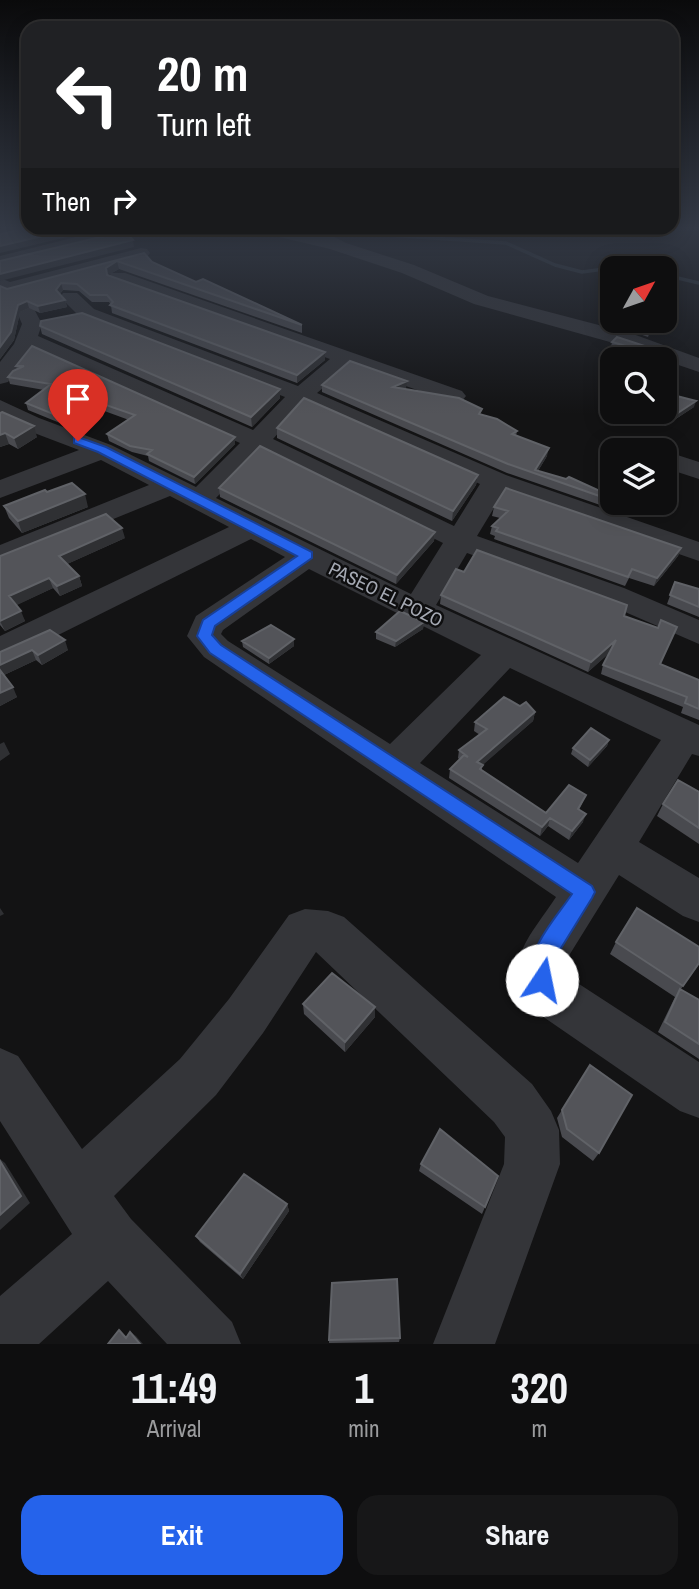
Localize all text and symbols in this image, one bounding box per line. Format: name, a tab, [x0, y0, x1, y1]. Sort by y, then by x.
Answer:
text: 20 m	[157, 40, 249, 106]
icon: left	[42, 49, 133, 140]
text: Turn left	[157, 103, 251, 146]
icon: right	[105, 182, 143, 220]
text: Then	[42, 184, 91, 219]
north arrow	[600, 256, 677, 332]
map controls	[600, 256, 677, 515]
button: search	[600, 347, 677, 424]
pin	[48, 369, 108, 441]
icon: arrive	[59, 380, 97, 418]
button: layers	[600, 438, 677, 515]
street label: PASEO EL POZO	[325, 555, 447, 633]
position arrow	[505, 943, 579, 1017]
text: 11:49	[131, 1360, 217, 1416]
text: 1	[354, 1360, 373, 1416]
text: 320	[511, 1360, 568, 1416]
text: Arrival	[147, 1413, 201, 1444]
text: min	[348, 1413, 380, 1444]
text: m	[531, 1413, 547, 1444]
button: Exit	[21, 1495, 343, 1575]
button: Share	[357, 1495, 678, 1575]

